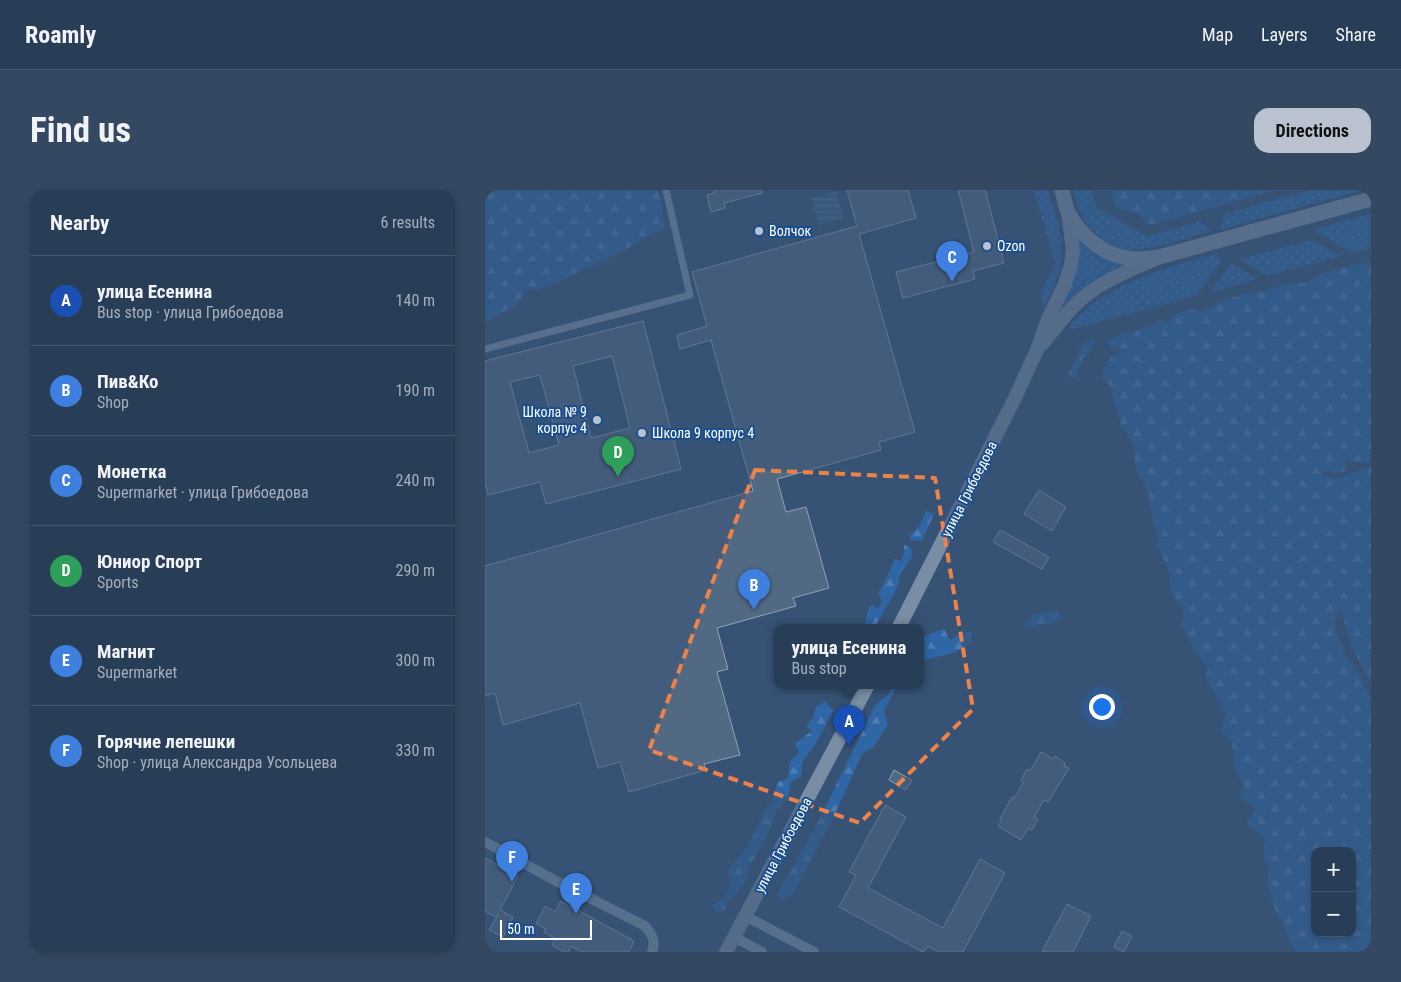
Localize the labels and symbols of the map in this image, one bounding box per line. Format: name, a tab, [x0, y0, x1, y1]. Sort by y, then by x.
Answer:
place label: Волчок	[769, 223, 811, 239]
marker: Волчок	[753, 225, 765, 237]
place label: Ozon	[997, 238, 1025, 254]
marker: Ozon	[981, 240, 993, 252]
pin: C	[936, 241, 968, 282]
place label: Школа № 9 корпус 4	[522, 404, 587, 436]
marker: Школа № 9 корпус 4	[591, 414, 603, 426]
place label: Школа 9 корпус 4	[652, 425, 754, 441]
marker: Школа 9 корпус 4	[636, 427, 648, 439]
pin: D	[602, 436, 634, 477]
street label: улица Грибоедова	[938, 438, 1000, 540]
pin: B	[738, 569, 770, 610]
your location	[1089, 694, 1115, 720]
pin: A	[833, 705, 865, 746]
street label: улица Грибоедова	[751, 795, 815, 895]
pin: F	[496, 841, 528, 882]
pin: E	[560, 873, 592, 914]
scale bar	[500, 917, 593, 940]

